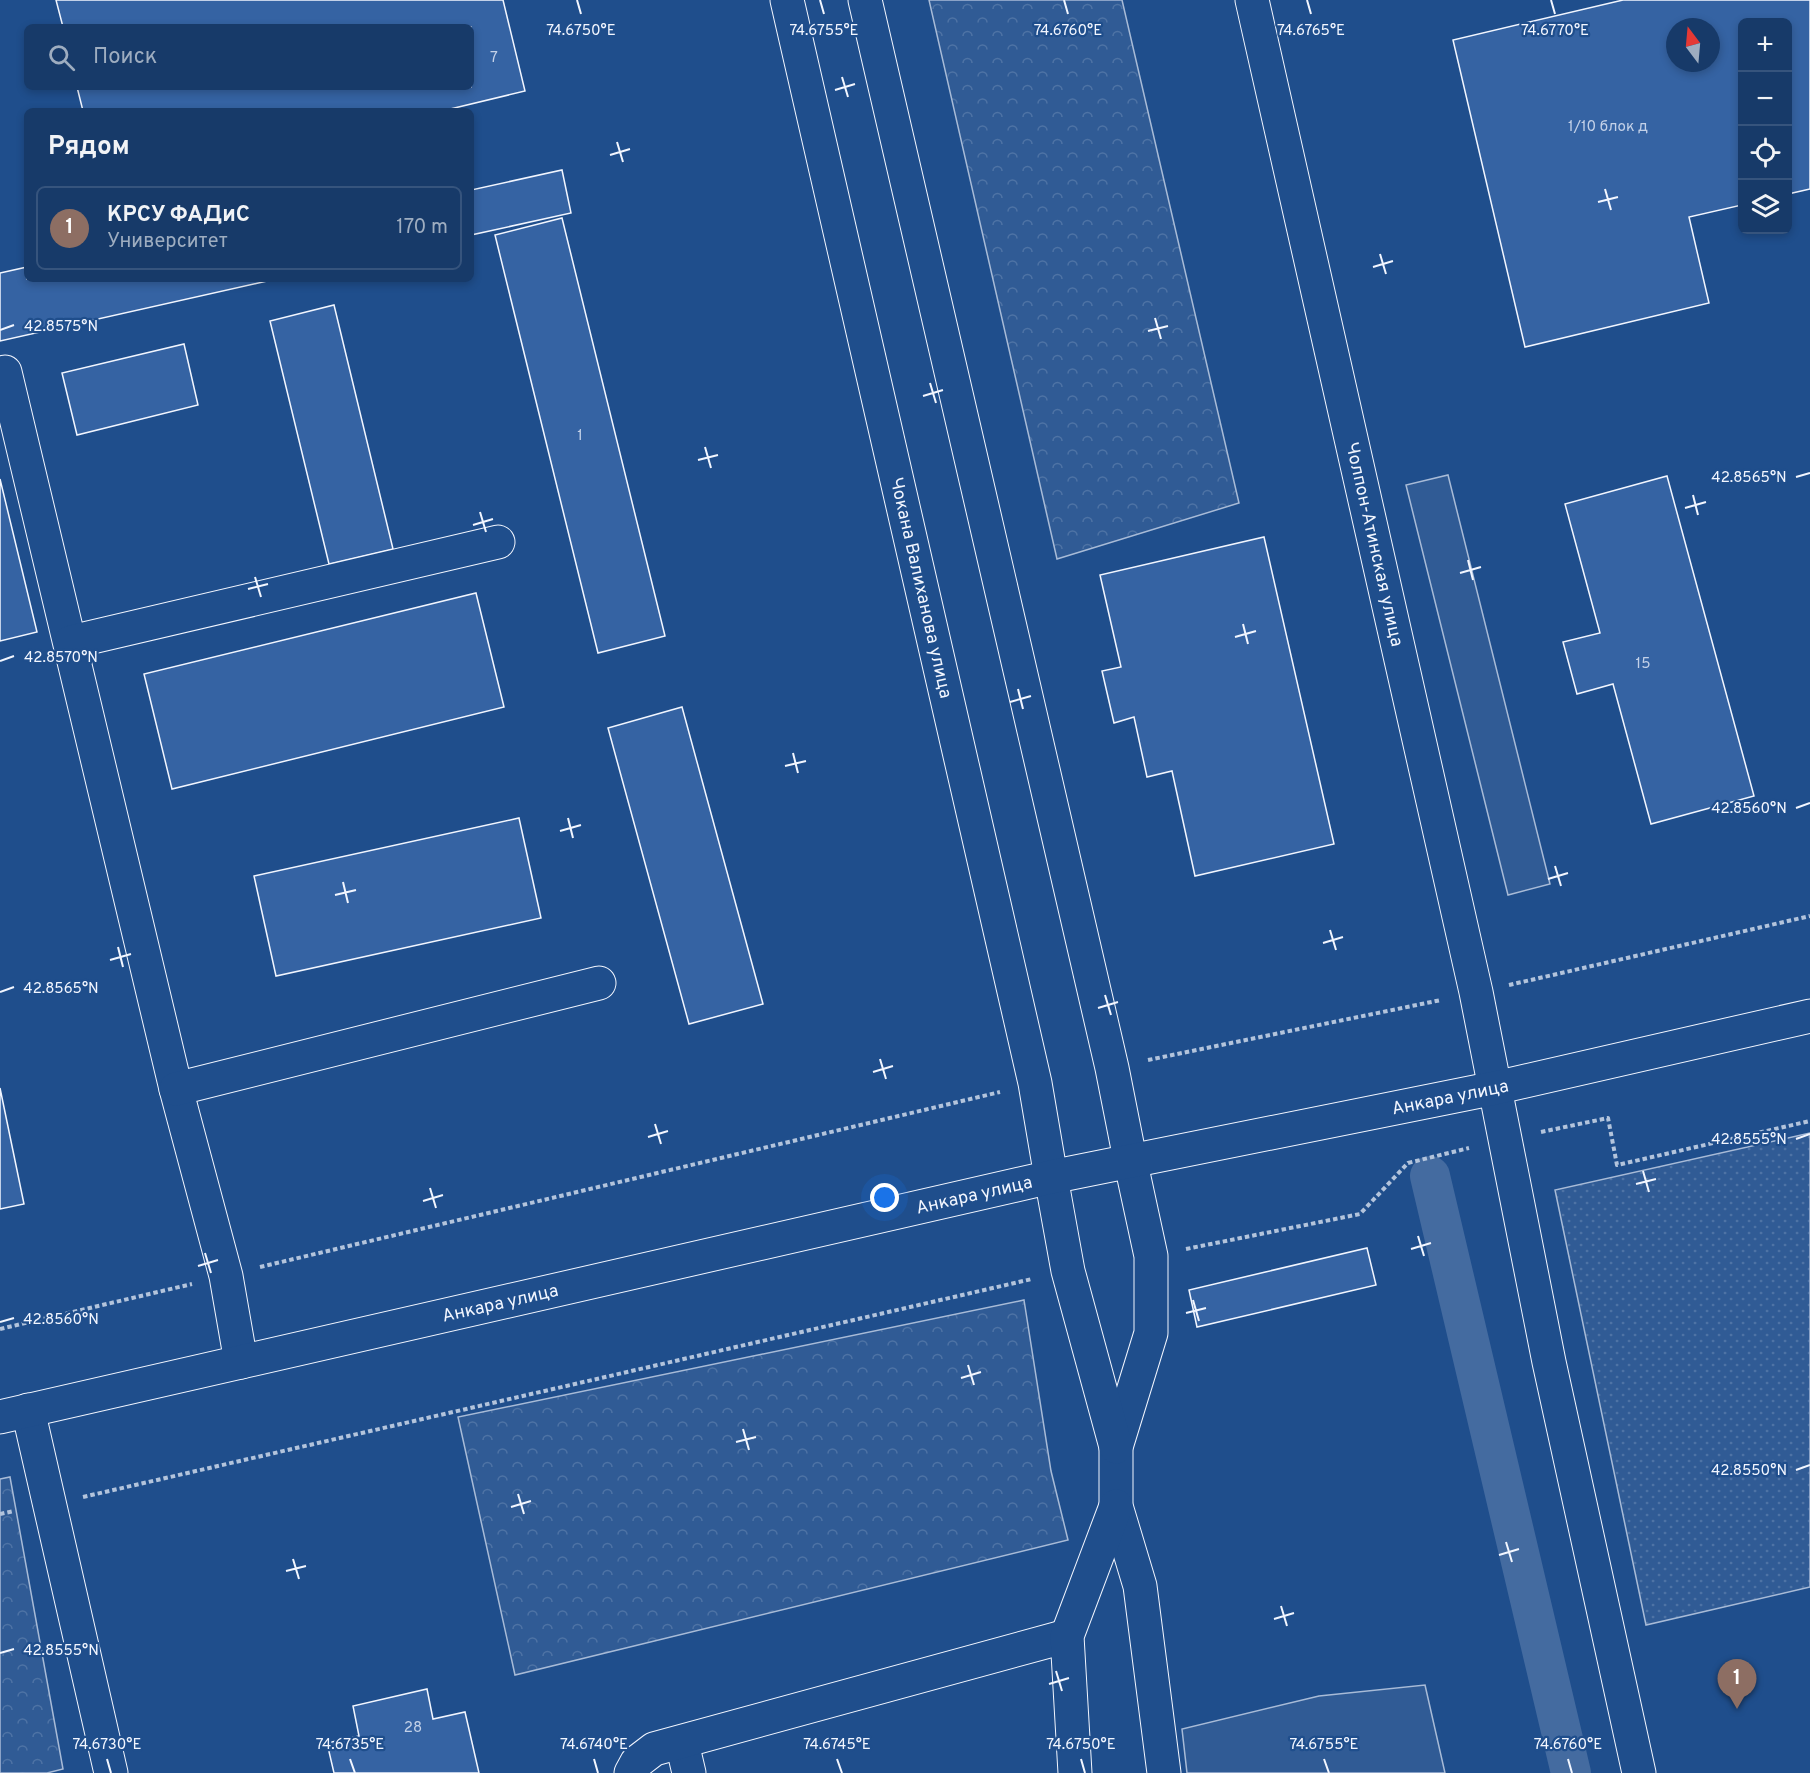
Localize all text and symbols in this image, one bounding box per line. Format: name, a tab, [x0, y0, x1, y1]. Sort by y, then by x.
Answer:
north arrow	[1666, 18, 1720, 72]
map controls	[1738, 18, 1792, 234]
button: +	[1738, 18, 1792, 72]
text: 74.6750°E	[546, 22, 616, 41]
text: 74.6755°E	[789, 22, 859, 41]
text: 74.6760°E	[1034, 22, 1102, 41]
text: 74.6765°E	[1277, 22, 1345, 41]
text: 74.6770°E	[1521, 22, 1589, 41]
search box	[24, 24, 474, 90]
icon: search	[45, 41, 78, 74]
text: Поиск	[93, 44, 157, 71]
house number: 7	[490, 49, 498, 68]
button: −	[1738, 72, 1792, 126]
house number: 1/10 блок д	[1568, 118, 1648, 137]
button: locate	[1738, 126, 1792, 180]
text: Рядом	[48, 131, 130, 164]
button: layers	[1738, 180, 1792, 234]
text: КРСУ ФАДиС	[107, 202, 250, 229]
text: 1	[66, 215, 74, 241]
text: 170 m	[396, 215, 448, 241]
text: Университет	[107, 229, 228, 255]
text: 42.8575°N	[24, 318, 98, 337]
house number: 1	[577, 427, 583, 446]
street label: Чолпон-Атинская улица	[1339, 440, 1408, 649]
text: 42.8565°N	[1711, 469, 1787, 488]
street label: Чокана Валиханова улица	[884, 476, 957, 701]
text: 42.8570°N	[24, 649, 98, 668]
house number: 15	[1636, 655, 1650, 674]
text: 42.8560°N	[1711, 800, 1787, 819]
text: 42.8565°N	[23, 980, 99, 999]
street label: Анкара улица	[1390, 1075, 1511, 1121]
text: 42.8555°N	[1711, 1131, 1787, 1150]
street label: Анкара улица	[914, 1172, 1035, 1220]
your location	[870, 1183, 899, 1212]
street label: Анкара улица	[440, 1280, 561, 1329]
text: 42.8560°N	[23, 1311, 99, 1330]
text: 42.8550°N	[1711, 1462, 1787, 1481]
text: 42.8555°N	[23, 1642, 99, 1661]
pin: 1	[1718, 1660, 1756, 1709]
house number: 28	[404, 1719, 422, 1738]
text: 74.6730°E	[73, 1736, 141, 1755]
text: 74.6735°E	[316, 1736, 384, 1755]
text: 74.6740°E	[560, 1736, 628, 1755]
text: 74.6745°E	[803, 1736, 871, 1755]
text: 74.6750°E	[1046, 1736, 1116, 1755]
text: 74.6755°E	[1289, 1736, 1359, 1755]
text: 74.6760°E	[1534, 1736, 1602, 1755]

